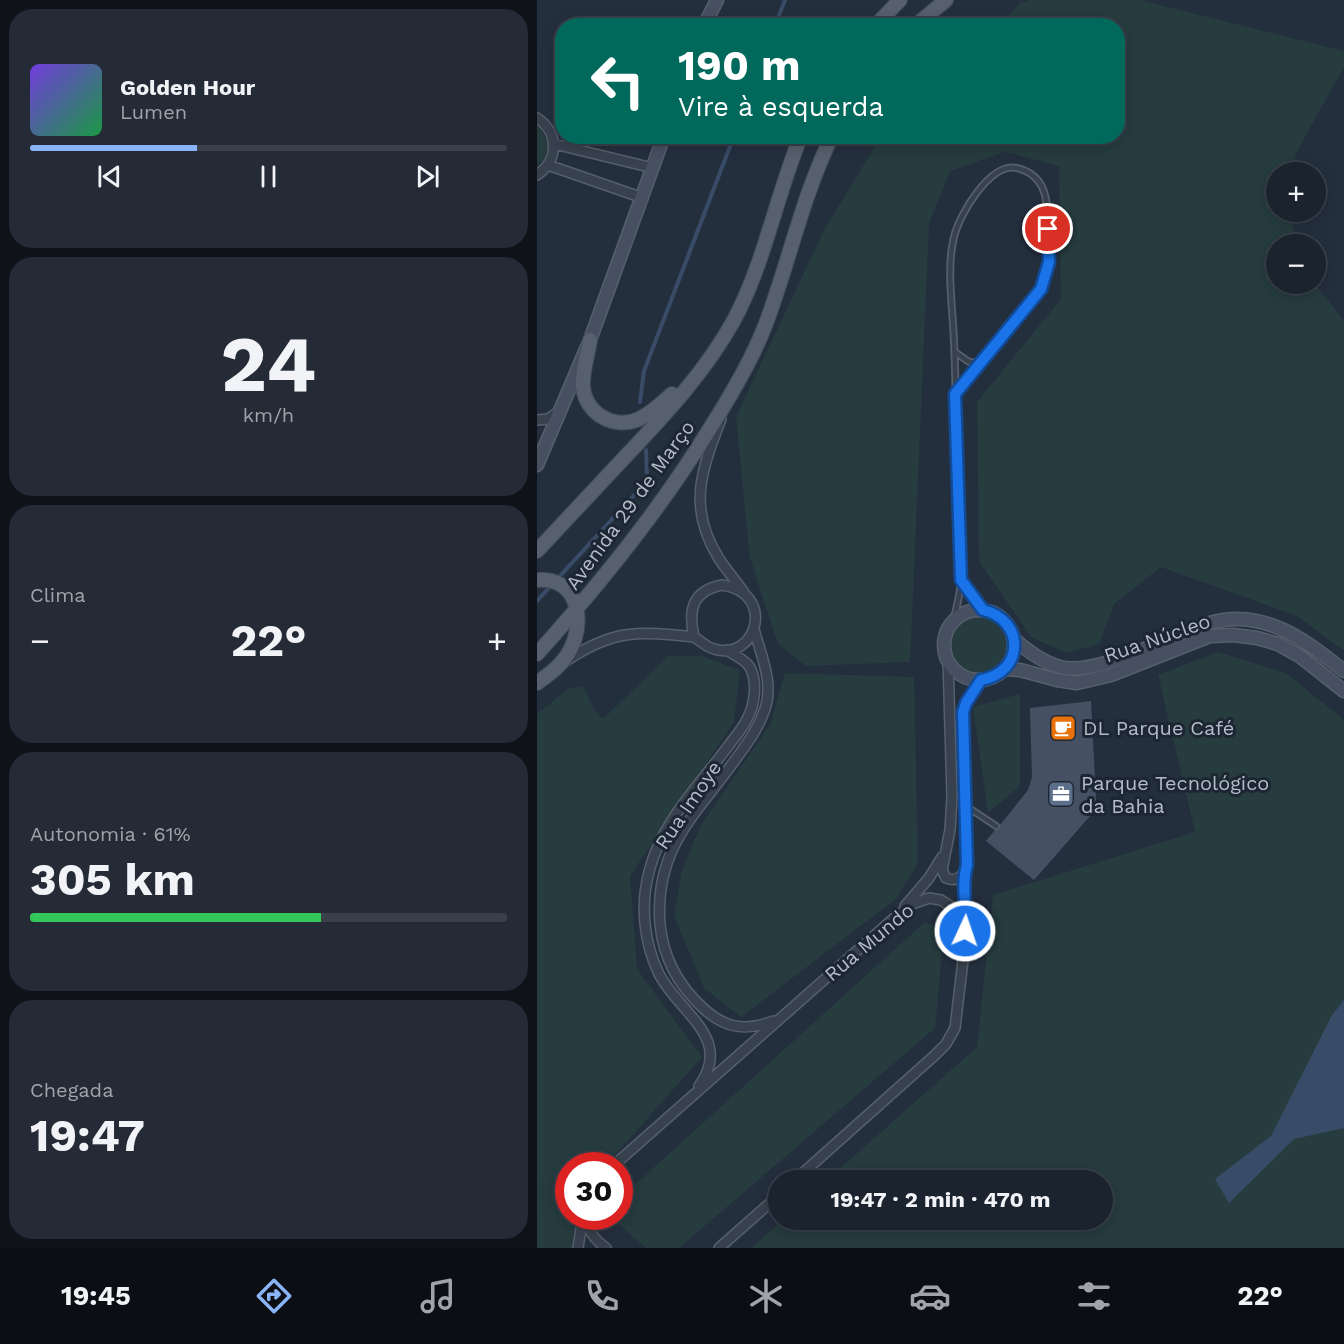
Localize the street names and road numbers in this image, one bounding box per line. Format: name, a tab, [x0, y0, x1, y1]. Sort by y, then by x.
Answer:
street label: Avenida 29 de Março	[560, 416, 700, 594]
street label: Rua Núcleo	[1101, 609, 1213, 667]
street label: Rua Imoye	[650, 756, 726, 854]
street label: Rua Mundo	[819, 898, 919, 986]

